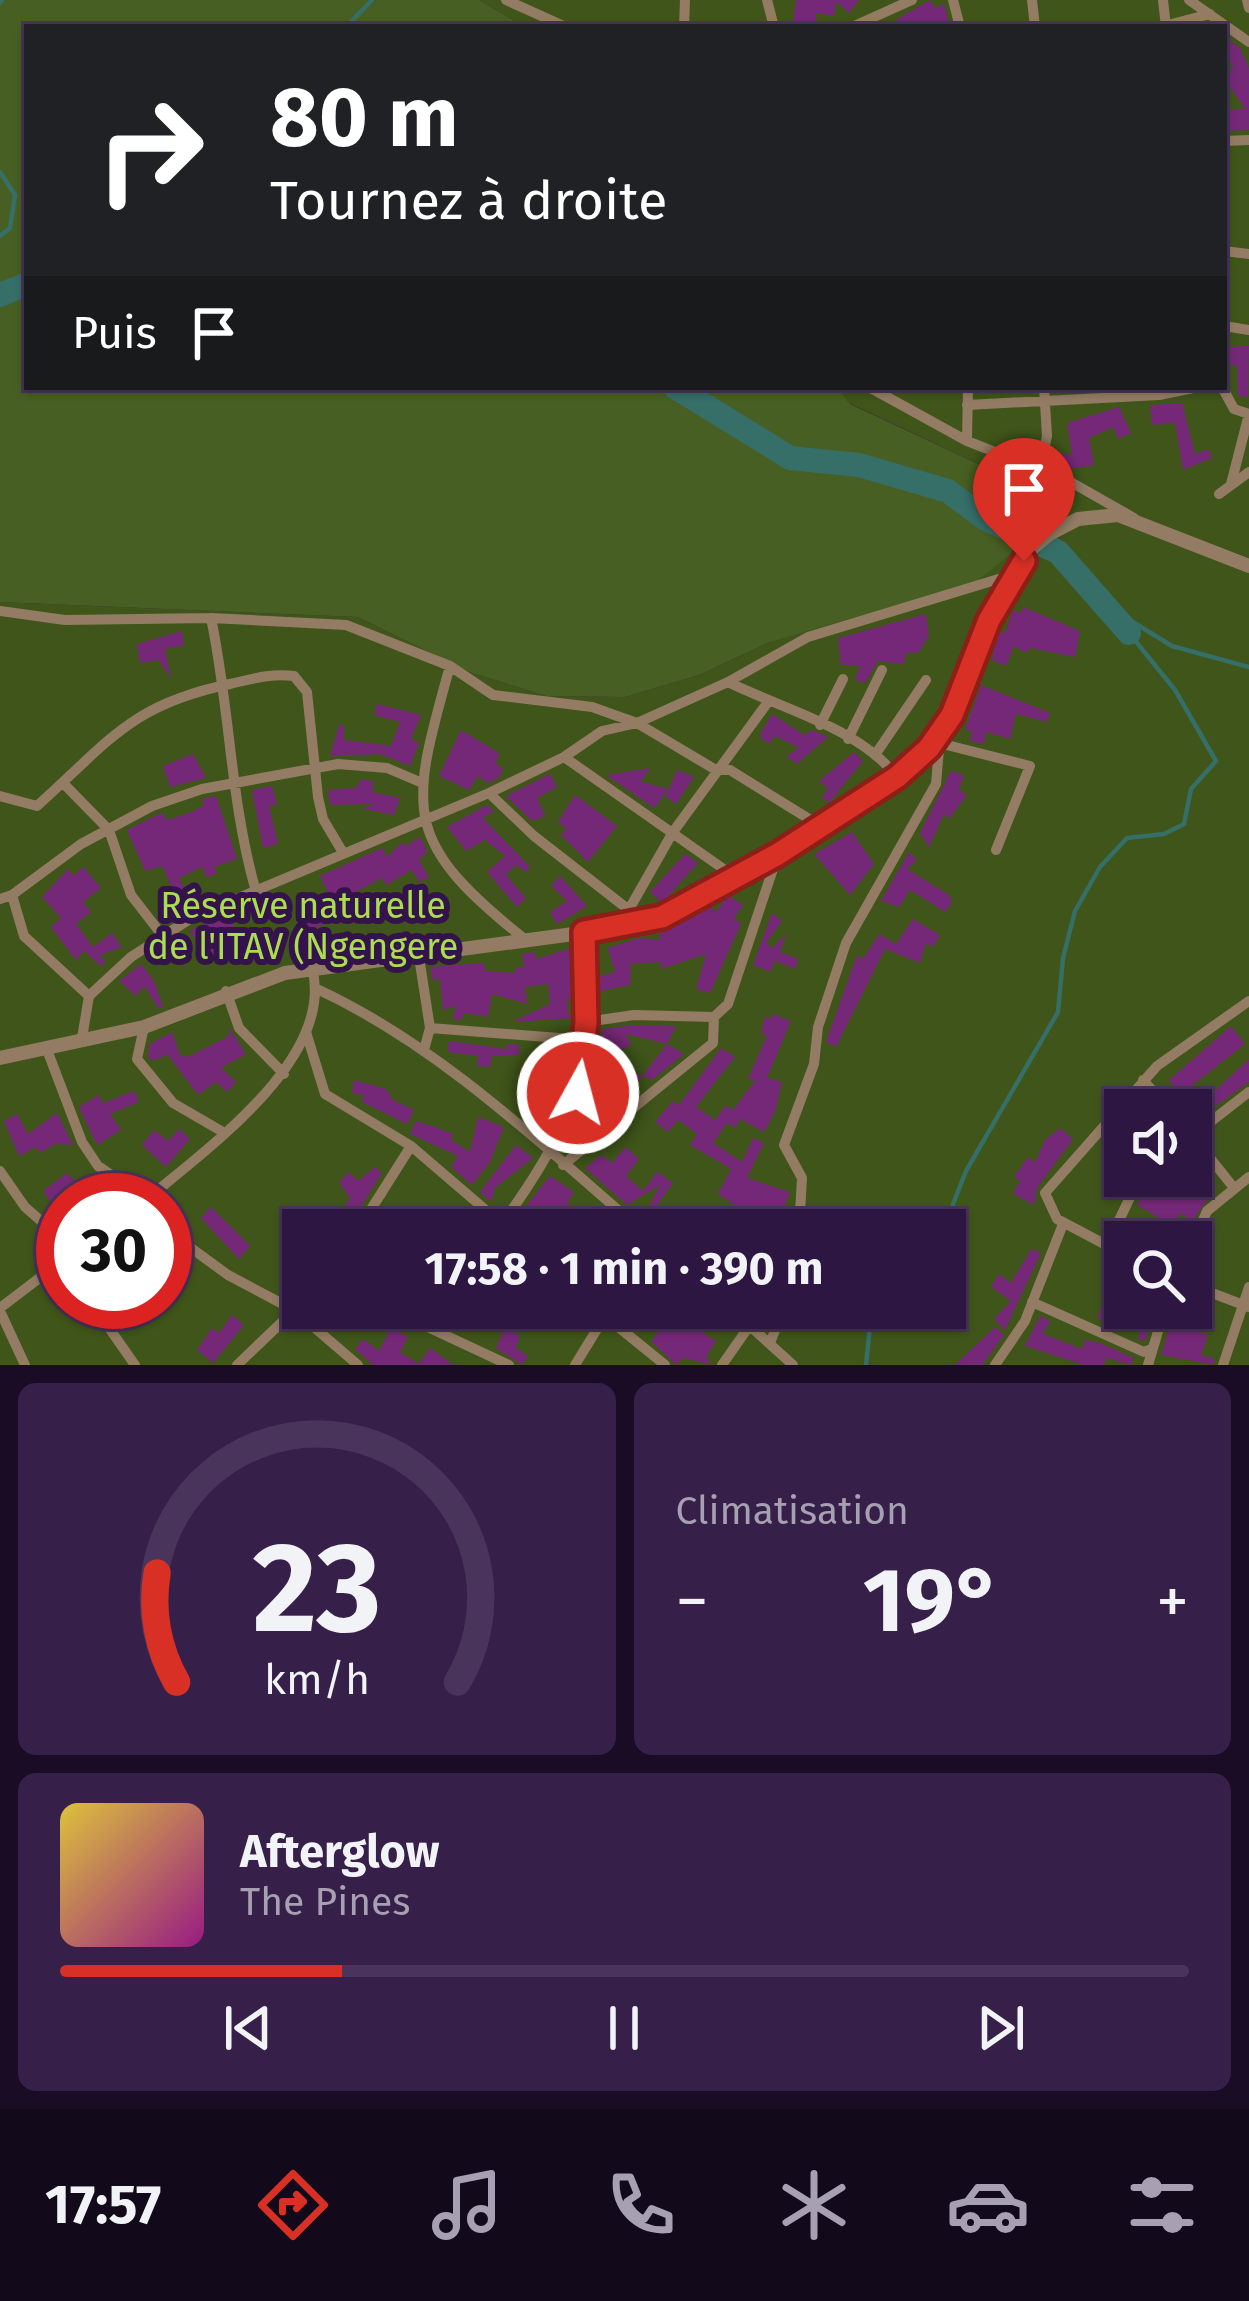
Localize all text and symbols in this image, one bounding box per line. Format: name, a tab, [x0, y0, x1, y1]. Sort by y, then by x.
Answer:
text: 80 m	[270, 67, 459, 168]
icon: right	[72, 72, 228, 228]
text: Tournez à droite	[270, 169, 667, 233]
icon: arrive	[181, 300, 247, 366]
text: Puis	[72, 306, 157, 360]
pin	[973, 438, 1075, 561]
icon: arrive	[991, 456, 1057, 522]
park label: Réserve naturelle de l'ITAV (Ngengere	[147, 884, 459, 969]
position arrow	[515, 1030, 641, 1156]
map controls	[1104, 1089, 1212, 1329]
button: sound	[1104, 1089, 1212, 1197]
speed limit sign: 30	[36, 1173, 192, 1329]
button: search	[1104, 1221, 1212, 1329]
text: 17:58 · 1 min · 390 m	[425, 1242, 823, 1296]
text: Climatisation	[676, 1488, 909, 1534]
text: 23	[252, 1514, 381, 1664]
text: 19°	[863, 1547, 1002, 1655]
text: −	[676, 1562, 709, 1641]
text: +	[1156, 1562, 1189, 1641]
text: km/h	[264, 1654, 370, 1705]
text: Afterglow	[240, 1825, 439, 1879]
text: The Pines	[240, 1879, 411, 1925]
icon: previous	[215, 1995, 281, 2061]
icon: pause	[591, 1995, 657, 2061]
icon: next	[968, 1995, 1034, 2061]
icon: directions	[251, 2163, 335, 2247]
icon: music	[425, 2163, 509, 2247]
icon: phone	[599, 2163, 683, 2247]
icon: climate	[772, 2163, 856, 2247]
icon: car	[946, 2163, 1030, 2247]
icon: filters	[1120, 2163, 1204, 2247]
text: 17:57	[45, 2173, 161, 2237]

